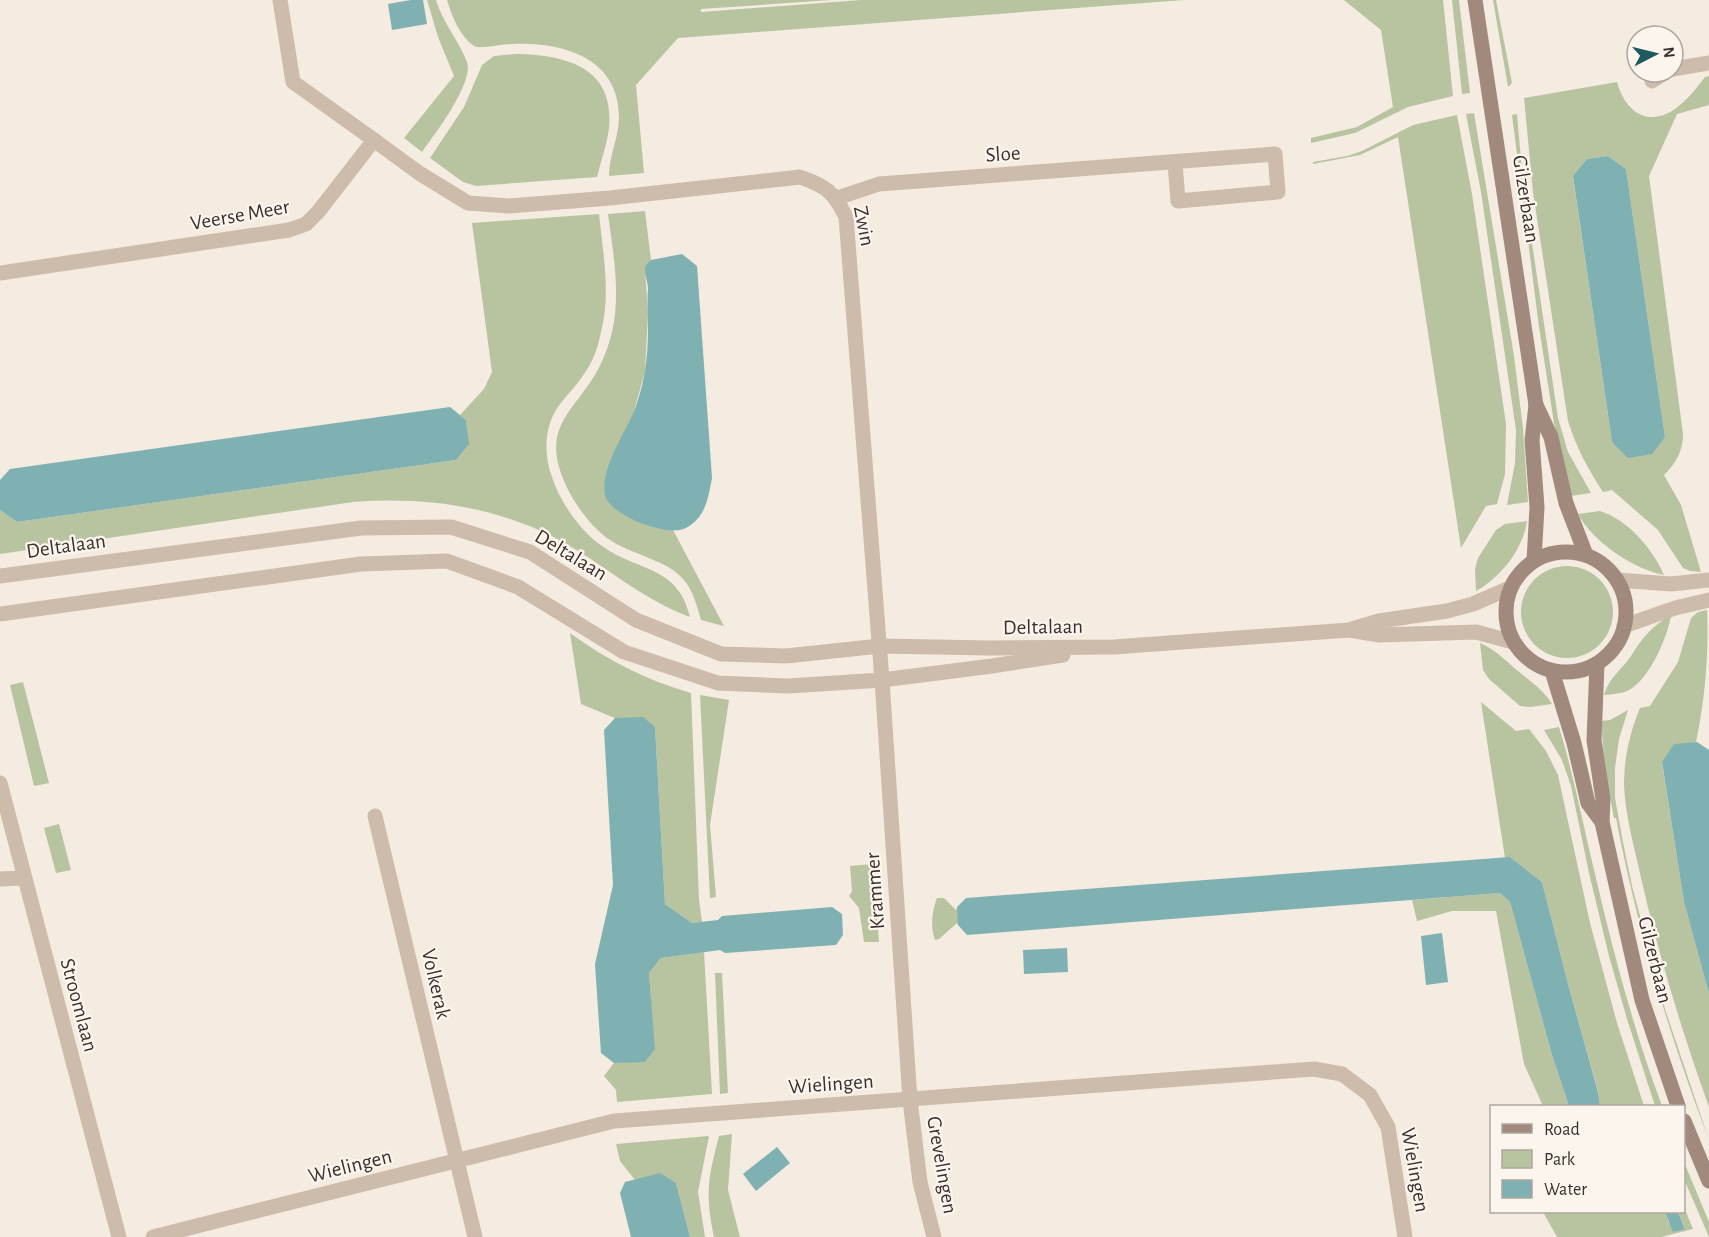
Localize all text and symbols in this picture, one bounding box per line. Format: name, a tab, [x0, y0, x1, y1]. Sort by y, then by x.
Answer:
north arrow	[1625, 24, 1685, 84]
text: N	[1660, 46, 1678, 59]
street label: Sloe	[985, 142, 1021, 166]
street label: Gilzerbaan	[1509, 154, 1543, 244]
street label: Veerse Meer	[189, 196, 291, 234]
street label: Zwin	[850, 204, 878, 248]
street label: Deltalaan	[531, 525, 611, 585]
street label: Deltalaan	[25, 530, 107, 562]
street label: Deltalaan	[1003, 616, 1083, 638]
street label: Krammer	[862, 852, 888, 930]
street label: Gilzerbaan	[1634, 915, 1676, 1005]
street label: Volkerak	[418, 947, 454, 1021]
street label: Stroomlaan	[56, 956, 102, 1054]
street label: Wielingen	[788, 1071, 874, 1097]
legend	[1490, 1105, 1685, 1213]
street label: Grevelingen	[923, 1115, 961, 1215]
text: Road	[1544, 1121, 1580, 1139]
street label: Wielingen	[1397, 1126, 1433, 1214]
street label: Wielingen	[306, 1145, 394, 1187]
text: Park	[1544, 1151, 1576, 1169]
text: Water	[1544, 1181, 1587, 1199]

